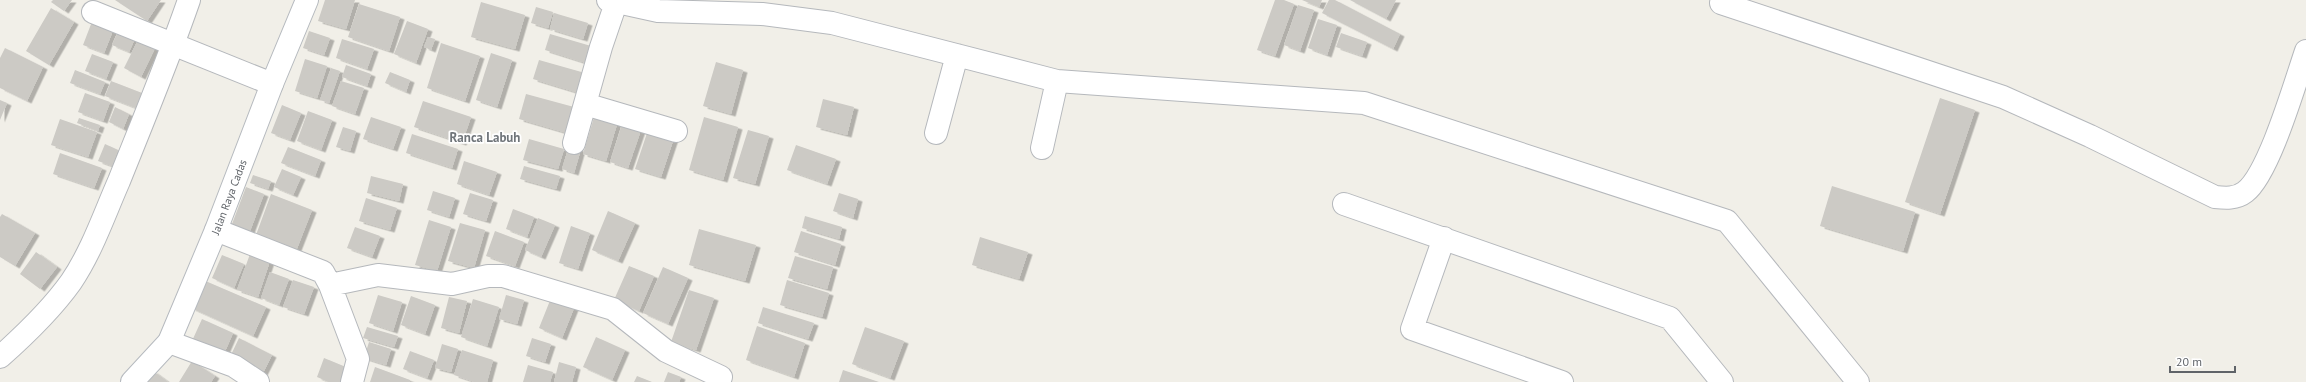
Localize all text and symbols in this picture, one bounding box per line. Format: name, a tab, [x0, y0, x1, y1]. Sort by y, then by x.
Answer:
district label: Ranca Labuh	[450, 129, 520, 146]
street label: Jalan Raya Cadas	[208, 157, 250, 237]
scale bar	[2170, 348, 2235, 374]
text: 20 m	[2176, 354, 2202, 369]

